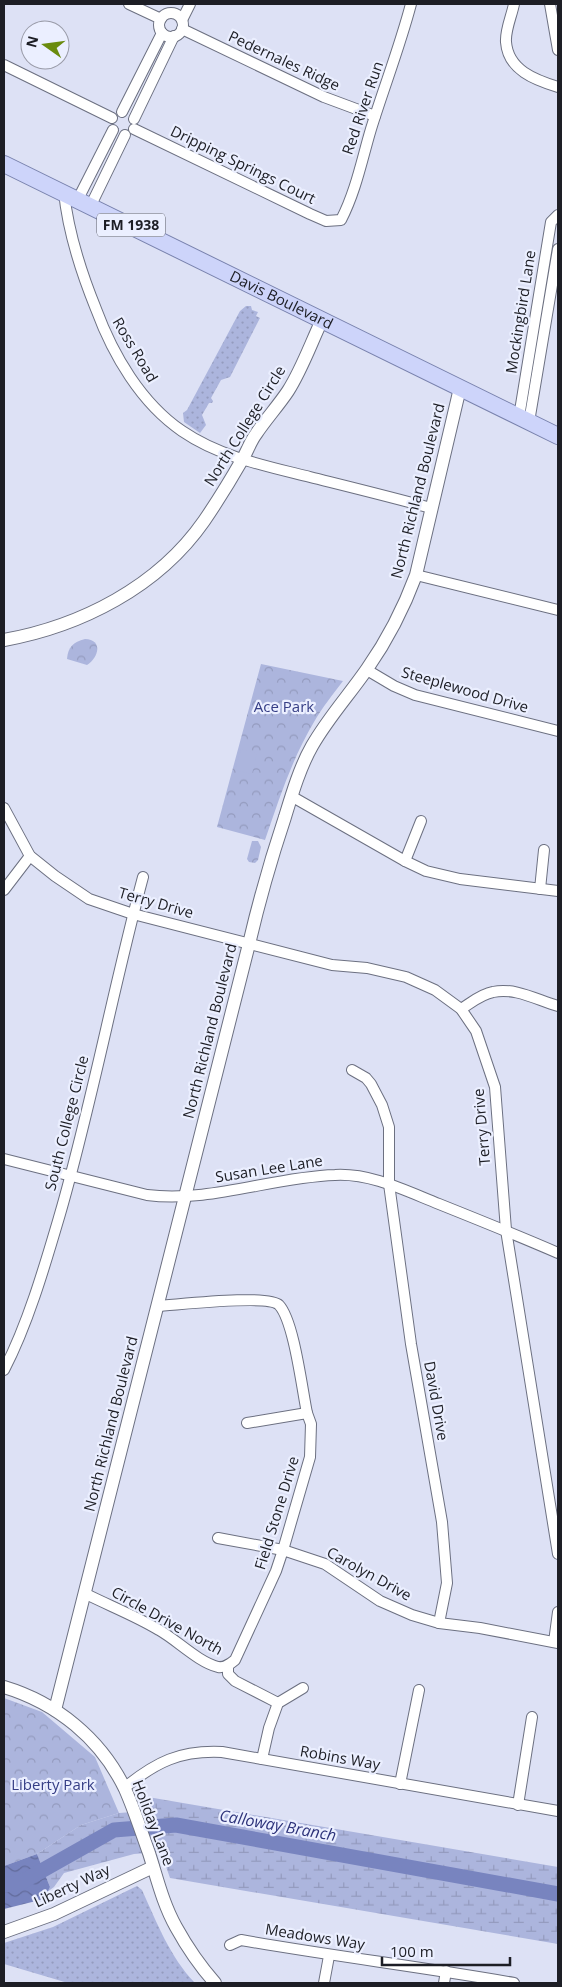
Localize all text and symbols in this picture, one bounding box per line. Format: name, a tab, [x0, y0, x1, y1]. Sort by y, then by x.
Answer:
north arrow	[20, 20, 70, 70]
street label: Pedernales Ridge	[225, 26, 343, 95]
text: N	[21, 34, 42, 50]
street label: Red River Run	[337, 58, 387, 157]
street label: Dripping Springs Court	[168, 120, 319, 208]
road number: FM 1938	[97, 214, 165, 236]
street label: Mockingbird Lane	[500, 249, 540, 375]
street label: Davis Boulevard	[227, 265, 337, 333]
street label: Ross Road	[109, 313, 163, 386]
street label: North College Circle	[199, 361, 289, 490]
street label: North Richland Boulevard	[386, 401, 449, 580]
street label: Steeplewood Drive	[399, 661, 531, 717]
park label: Ace Park	[254, 696, 314, 716]
street label: Terry Drive	[116, 882, 196, 922]
street label: North Richland Boulevard	[178, 941, 241, 1120]
street label: South College Circle	[40, 1053, 92, 1192]
street label: Terry Drive	[468, 1088, 494, 1166]
street label: Susan Lee Lane	[214, 1150, 324, 1186]
street label: North Richland Boulevard	[79, 1334, 142, 1513]
street label: David Drive	[420, 1360, 454, 1442]
street label: Field Stone Drive	[249, 1454, 303, 1572]
street label: Carolyn Drive	[324, 1542, 415, 1605]
street label: Circle Drive North	[108, 1581, 227, 1659]
street label: Robins Way	[298, 1740, 382, 1774]
park label: Liberty Park	[11, 1774, 95, 1794]
street label: Holiday Lane	[128, 1777, 179, 1868]
water label: Calloway Branch	[218, 1804, 338, 1846]
street label: Liberty Way	[30, 1859, 113, 1911]
street label: Meadows Way	[264, 1918, 367, 1954]
scale bar	[382, 1934, 510, 1966]
text: 100 m	[390, 1941, 434, 1961]

